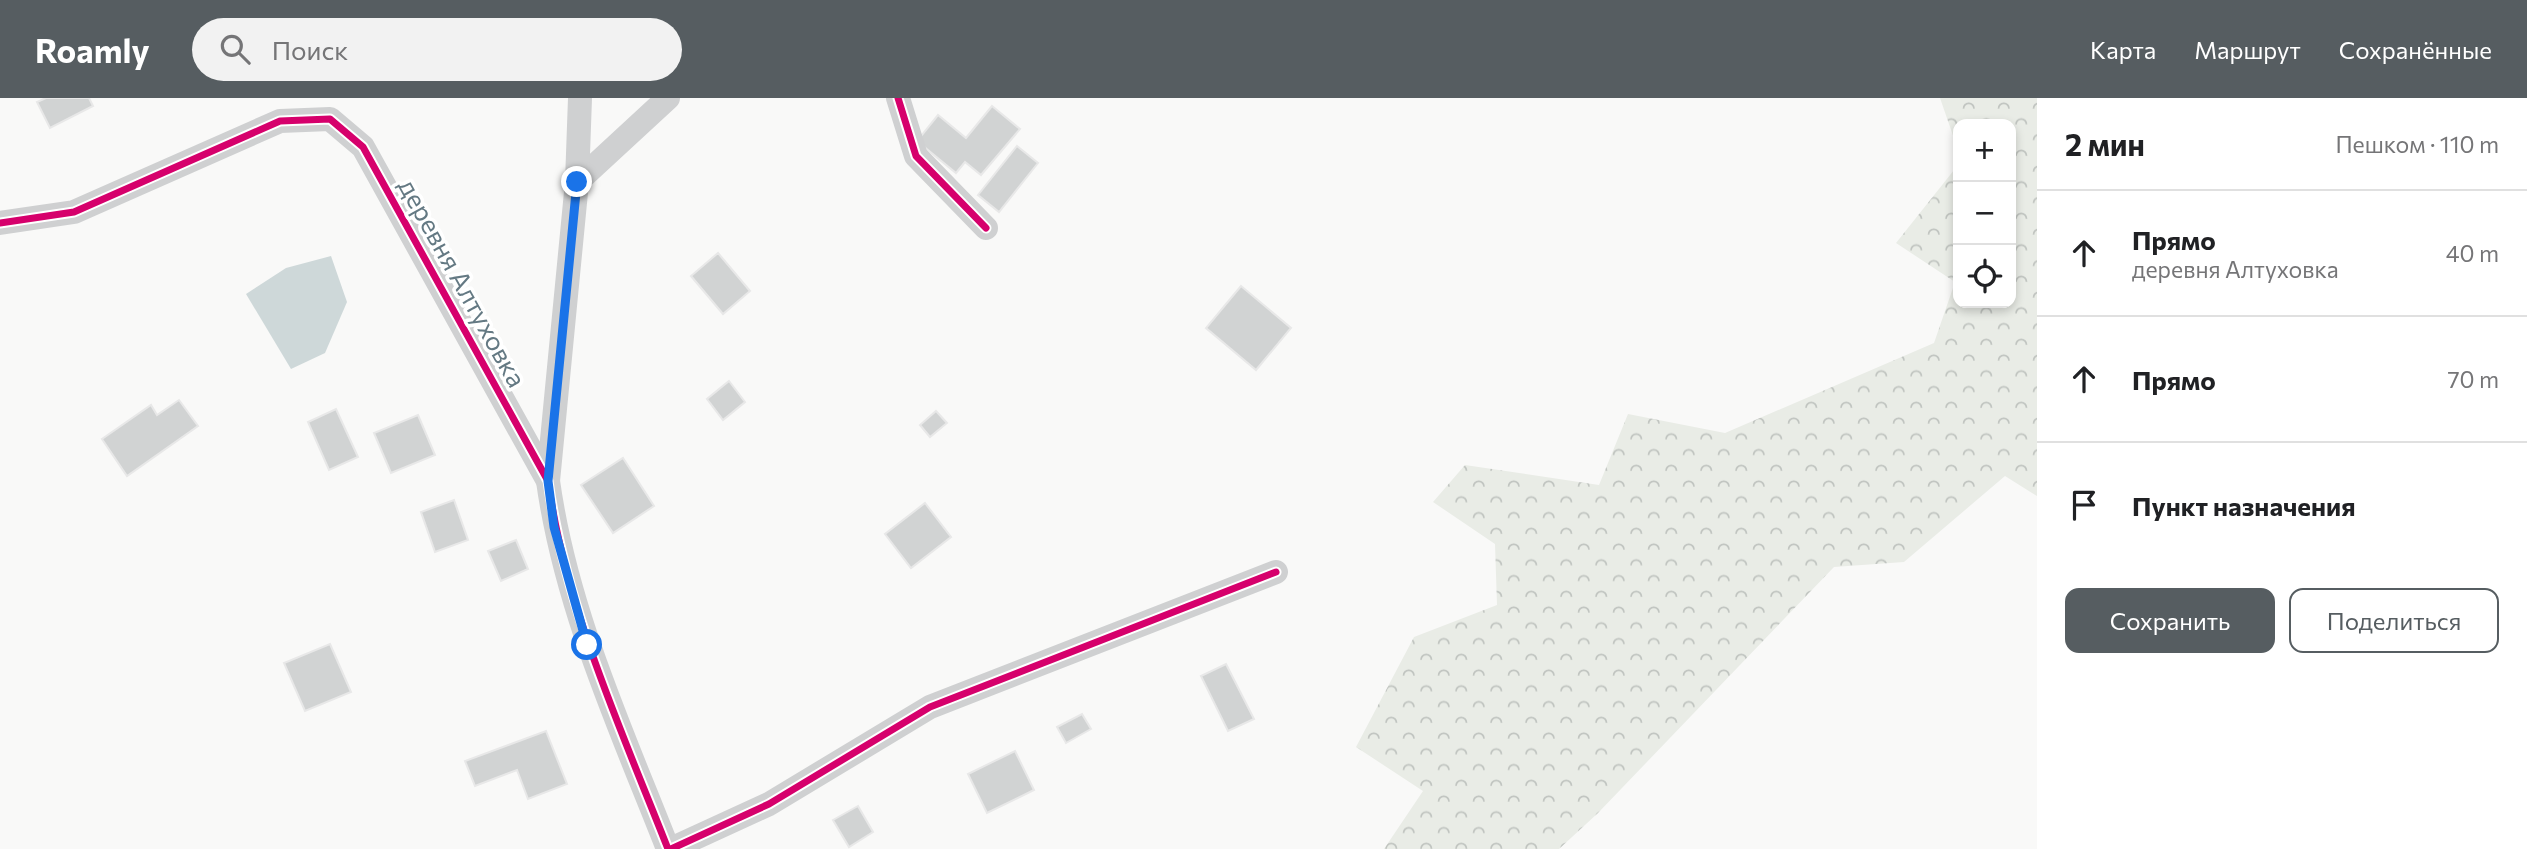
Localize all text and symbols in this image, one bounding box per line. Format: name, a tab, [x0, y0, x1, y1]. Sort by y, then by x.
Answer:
search box	[192, 18, 682, 81]
text: Roamly	[35, 29, 150, 70]
icon: search	[216, 30, 254, 68]
text: Поиск	[272, 34, 348, 65]
text: Карта	[2090, 35, 2156, 64]
text: Маршрут	[2194, 35, 2301, 64]
text: Сохранённые	[2339, 35, 2492, 64]
map controls	[1953, 119, 2016, 308]
button: +	[1953, 119, 2016, 182]
text: 2 мин	[2065, 125, 2145, 162]
text: Пешком · 110 m	[2335, 130, 2499, 158]
route end	[561, 166, 592, 197]
street label: деревня Алтуховка	[393, 173, 534, 392]
button: −	[1953, 182, 2016, 245]
text: Прямо	[2132, 224, 2216, 255]
icon: ahead	[2065, 234, 2103, 272]
text: 40 m	[2446, 239, 2499, 267]
button: locate	[1953, 245, 2016, 308]
text: деревня Алтуховка	[2132, 255, 2339, 283]
icon: ahead	[2065, 360, 2103, 398]
text: Прямо	[2132, 364, 2216, 395]
text: 70 m	[2447, 365, 2499, 393]
icon: arrive	[2065, 486, 2103, 524]
text: Пункт назначения	[2132, 490, 2356, 521]
button: Сохранить	[2065, 588, 2275, 653]
button: Поделиться	[2289, 588, 2499, 653]
route start	[571, 629, 602, 660]

